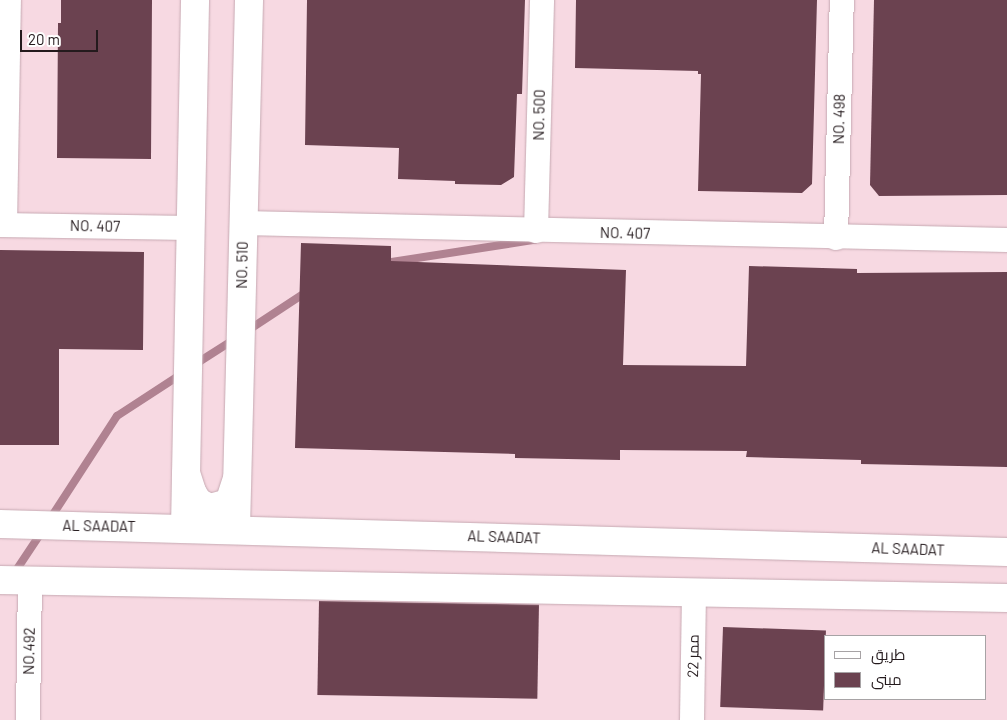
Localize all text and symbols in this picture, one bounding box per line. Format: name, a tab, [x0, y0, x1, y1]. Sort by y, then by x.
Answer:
scale bar	[22, 20, 100, 52]
text: 20 m	[28, 30, 60, 48]
street label: NO. 500	[530, 89, 548, 141]
street label: NO. 498	[830, 94, 848, 144]
street label: NO. 407	[70, 217, 120, 235]
street label: NO. 407	[600, 224, 650, 242]
street label: NO. 510	[233, 241, 251, 289]
street label: AL SAADAT	[62, 516, 136, 536]
street label: AL SAADAT	[467, 527, 541, 547]
street label: AL SAADAT	[871, 539, 945, 559]
street label: NO.492	[20, 627, 38, 675]
street label: ممر 22	[684, 634, 702, 678]
legend	[824, 635, 987, 700]
text: طريق	[871, 645, 905, 663]
text: مبنى	[871, 670, 902, 688]

